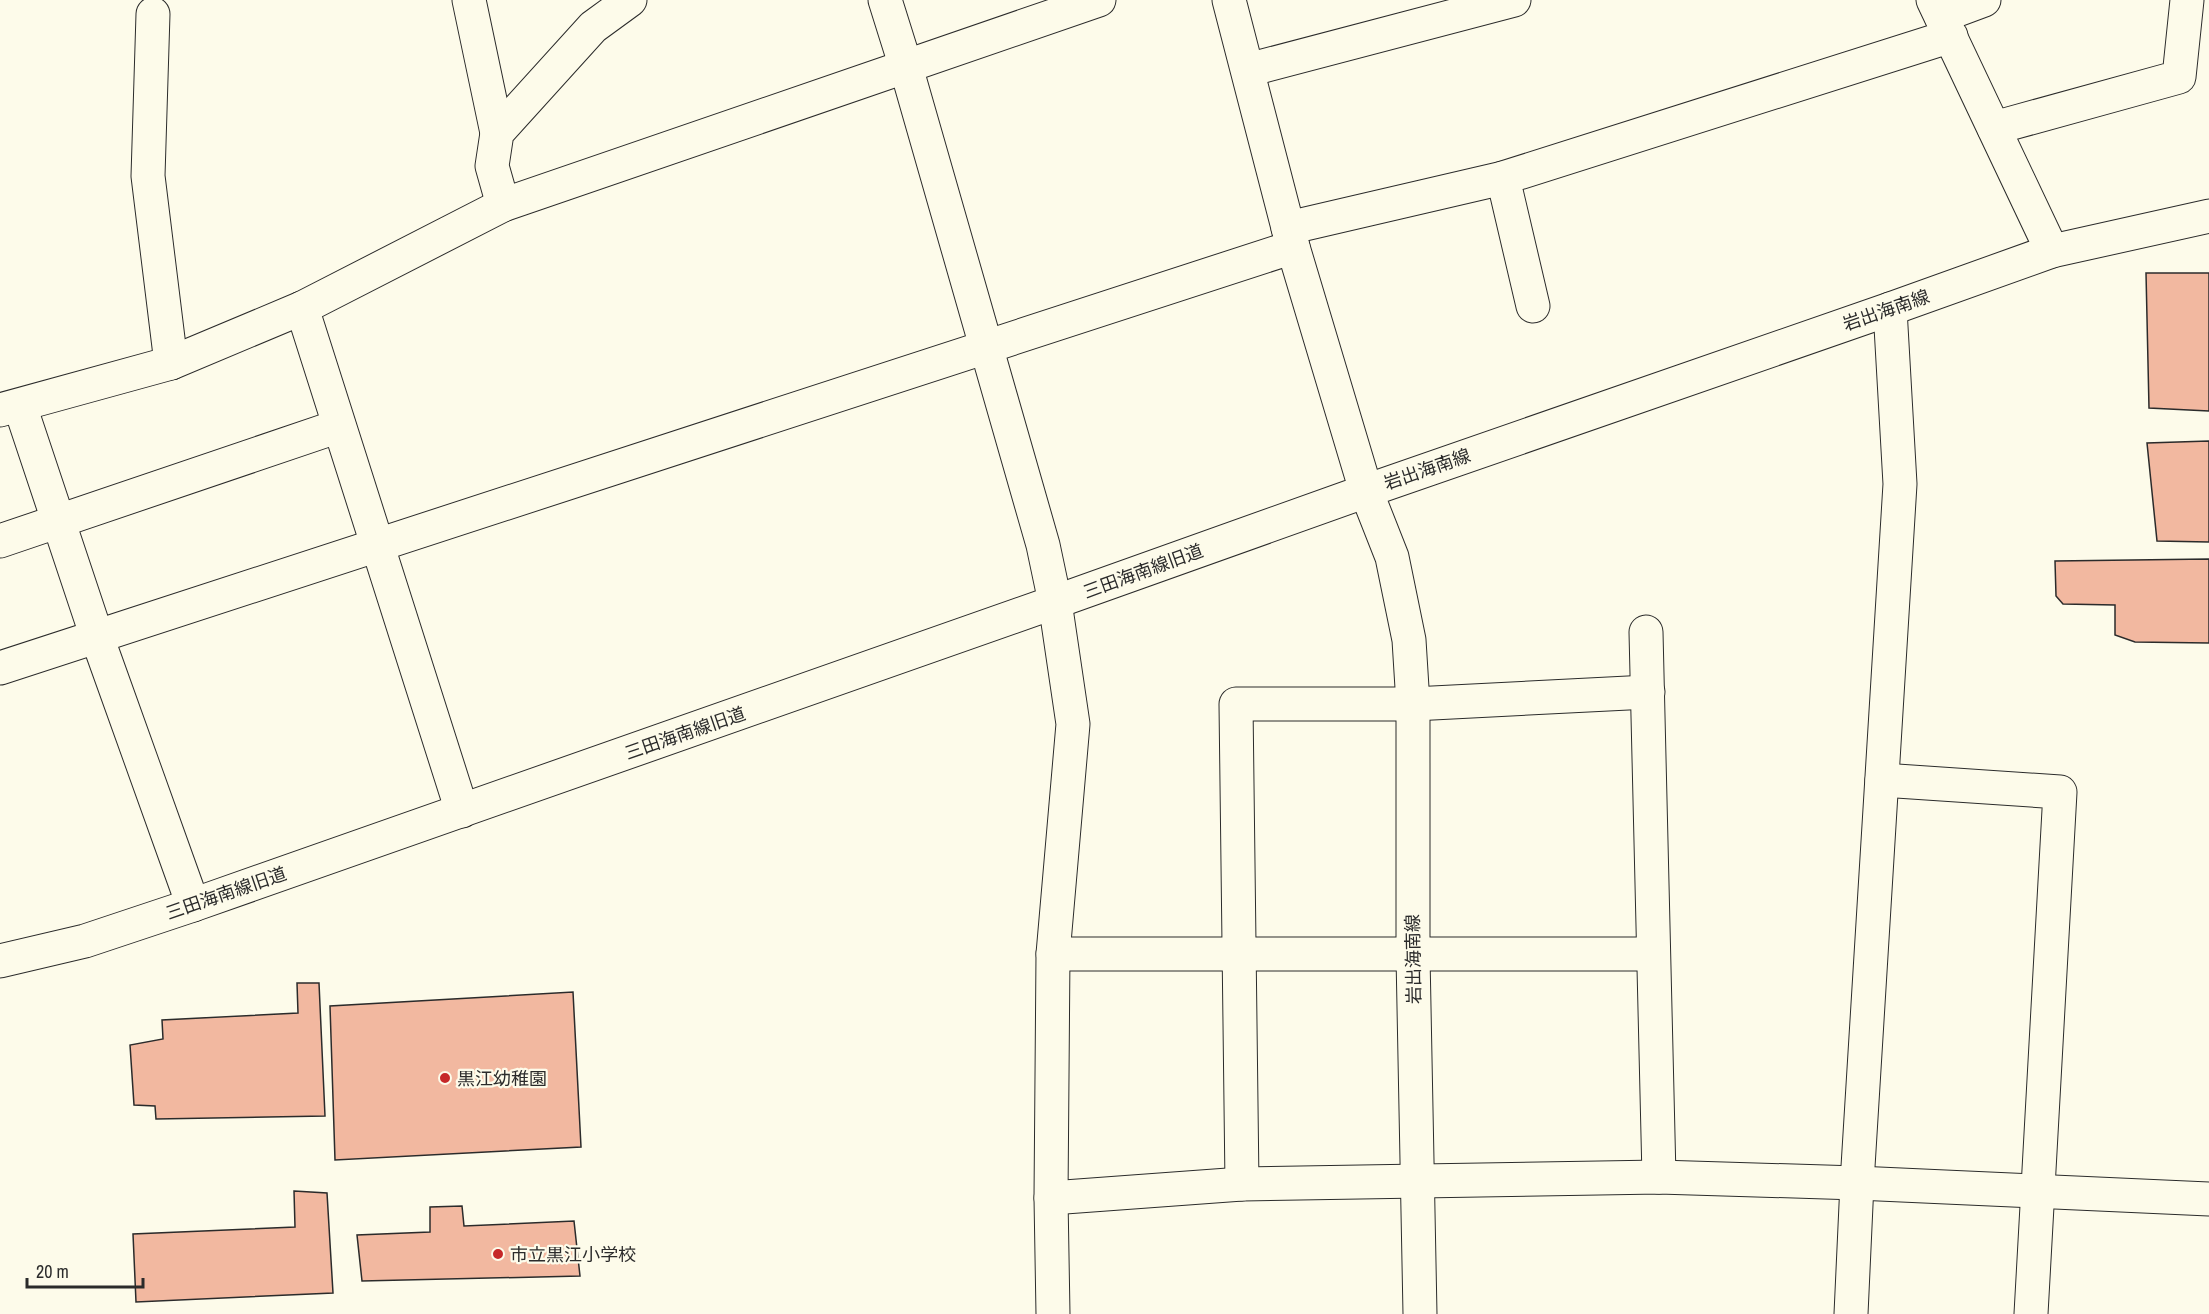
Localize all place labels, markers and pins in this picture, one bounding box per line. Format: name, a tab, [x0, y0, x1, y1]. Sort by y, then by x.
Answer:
place label: 黒江幼稚園	[457, 1066, 547, 1091]
marker: 黒江幼稚園	[438, 1071, 452, 1085]
place label: 市立黒江小学校	[510, 1242, 636, 1267]
marker: 市立黒江小学校	[491, 1247, 505, 1261]

